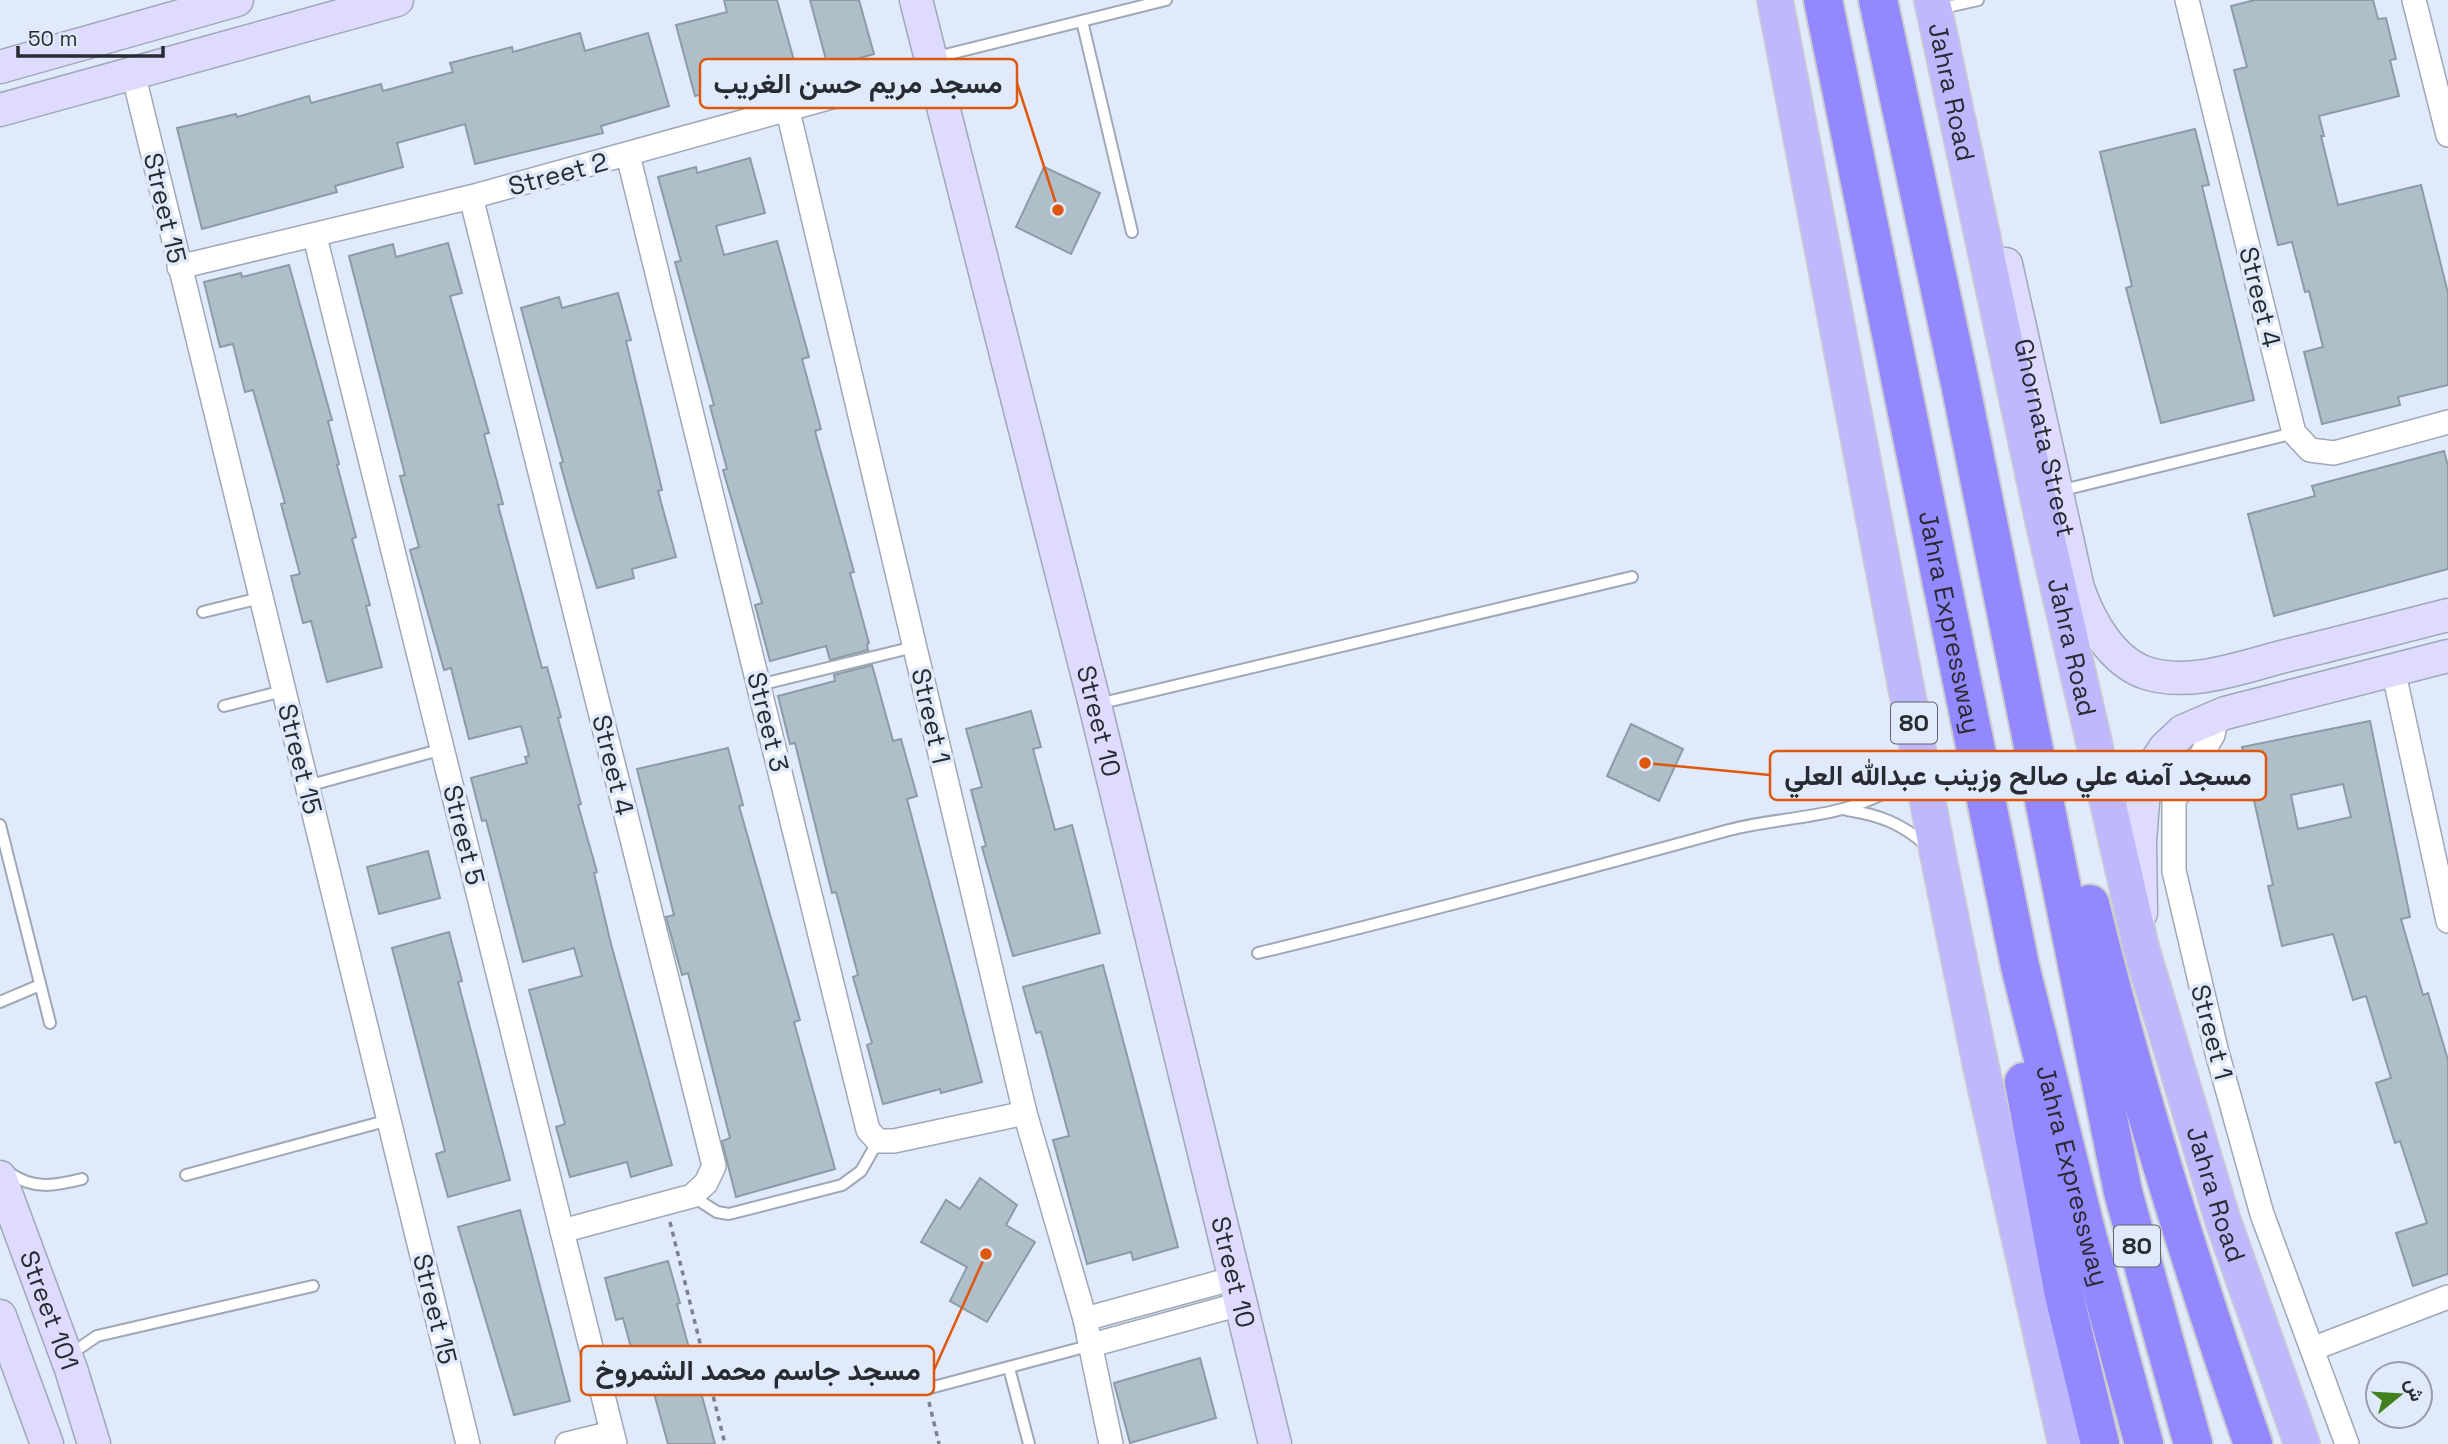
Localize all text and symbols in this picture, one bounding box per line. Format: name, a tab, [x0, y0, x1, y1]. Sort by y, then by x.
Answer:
scale bar	[18, 14, 163, 58]
street label: Jahra Road	[1920, 20, 1983, 164]
text: 50 m	[28, 25, 78, 52]
callout: مسجد مريم حسن الغريب	[700, 59, 1017, 108]
text: مسجد مريم حسن الغريب	[713, 65, 1003, 102]
street label: Street 2	[504, 144, 612, 204]
street label: Street 15	[136, 149, 194, 267]
street label: Street 4	[2231, 243, 2289, 351]
street label: Ghornata Street	[2006, 335, 2083, 540]
street label: Jahra Expressway	[1911, 508, 1989, 737]
street label: Jahra Road	[2040, 575, 2104, 719]
street label: Street 10	[1069, 662, 1129, 780]
street label: Street 1	[904, 665, 958, 767]
street label: Street 3	[739, 668, 797, 776]
street label: Street 15	[270, 700, 330, 818]
road number: 80	[1891, 702, 1937, 744]
street label: Street 4	[584, 711, 642, 819]
callout: مسجد آمنه علي صالح وزينب عبدالله العلي	[1770, 751, 2266, 800]
text: مسجد آمنه علي صالح وزينب عبدالله العلي	[1784, 757, 2252, 799]
street label: Street 5	[435, 782, 493, 888]
street label: Street 1	[2183, 981, 2241, 1083]
street label: Jahra Expressway	[2028, 1062, 2117, 1290]
street label: Jahra Road	[2179, 1122, 2253, 1267]
street label: Street 10	[1203, 1213, 1263, 1331]
road number: 80	[2114, 1226, 2160, 1266]
street label: Street 101	[12, 1246, 87, 1375]
street label: Street 15	[405, 1250, 465, 1368]
callout: مسجد جاسم محمد الشمروخ	[581, 1346, 934, 1395]
text: مسجد جاسم محمد الشمروخ	[595, 1352, 921, 1389]
north arrow	[2364, 1360, 2434, 1430]
text: ش	[2399, 1375, 2430, 1405]

